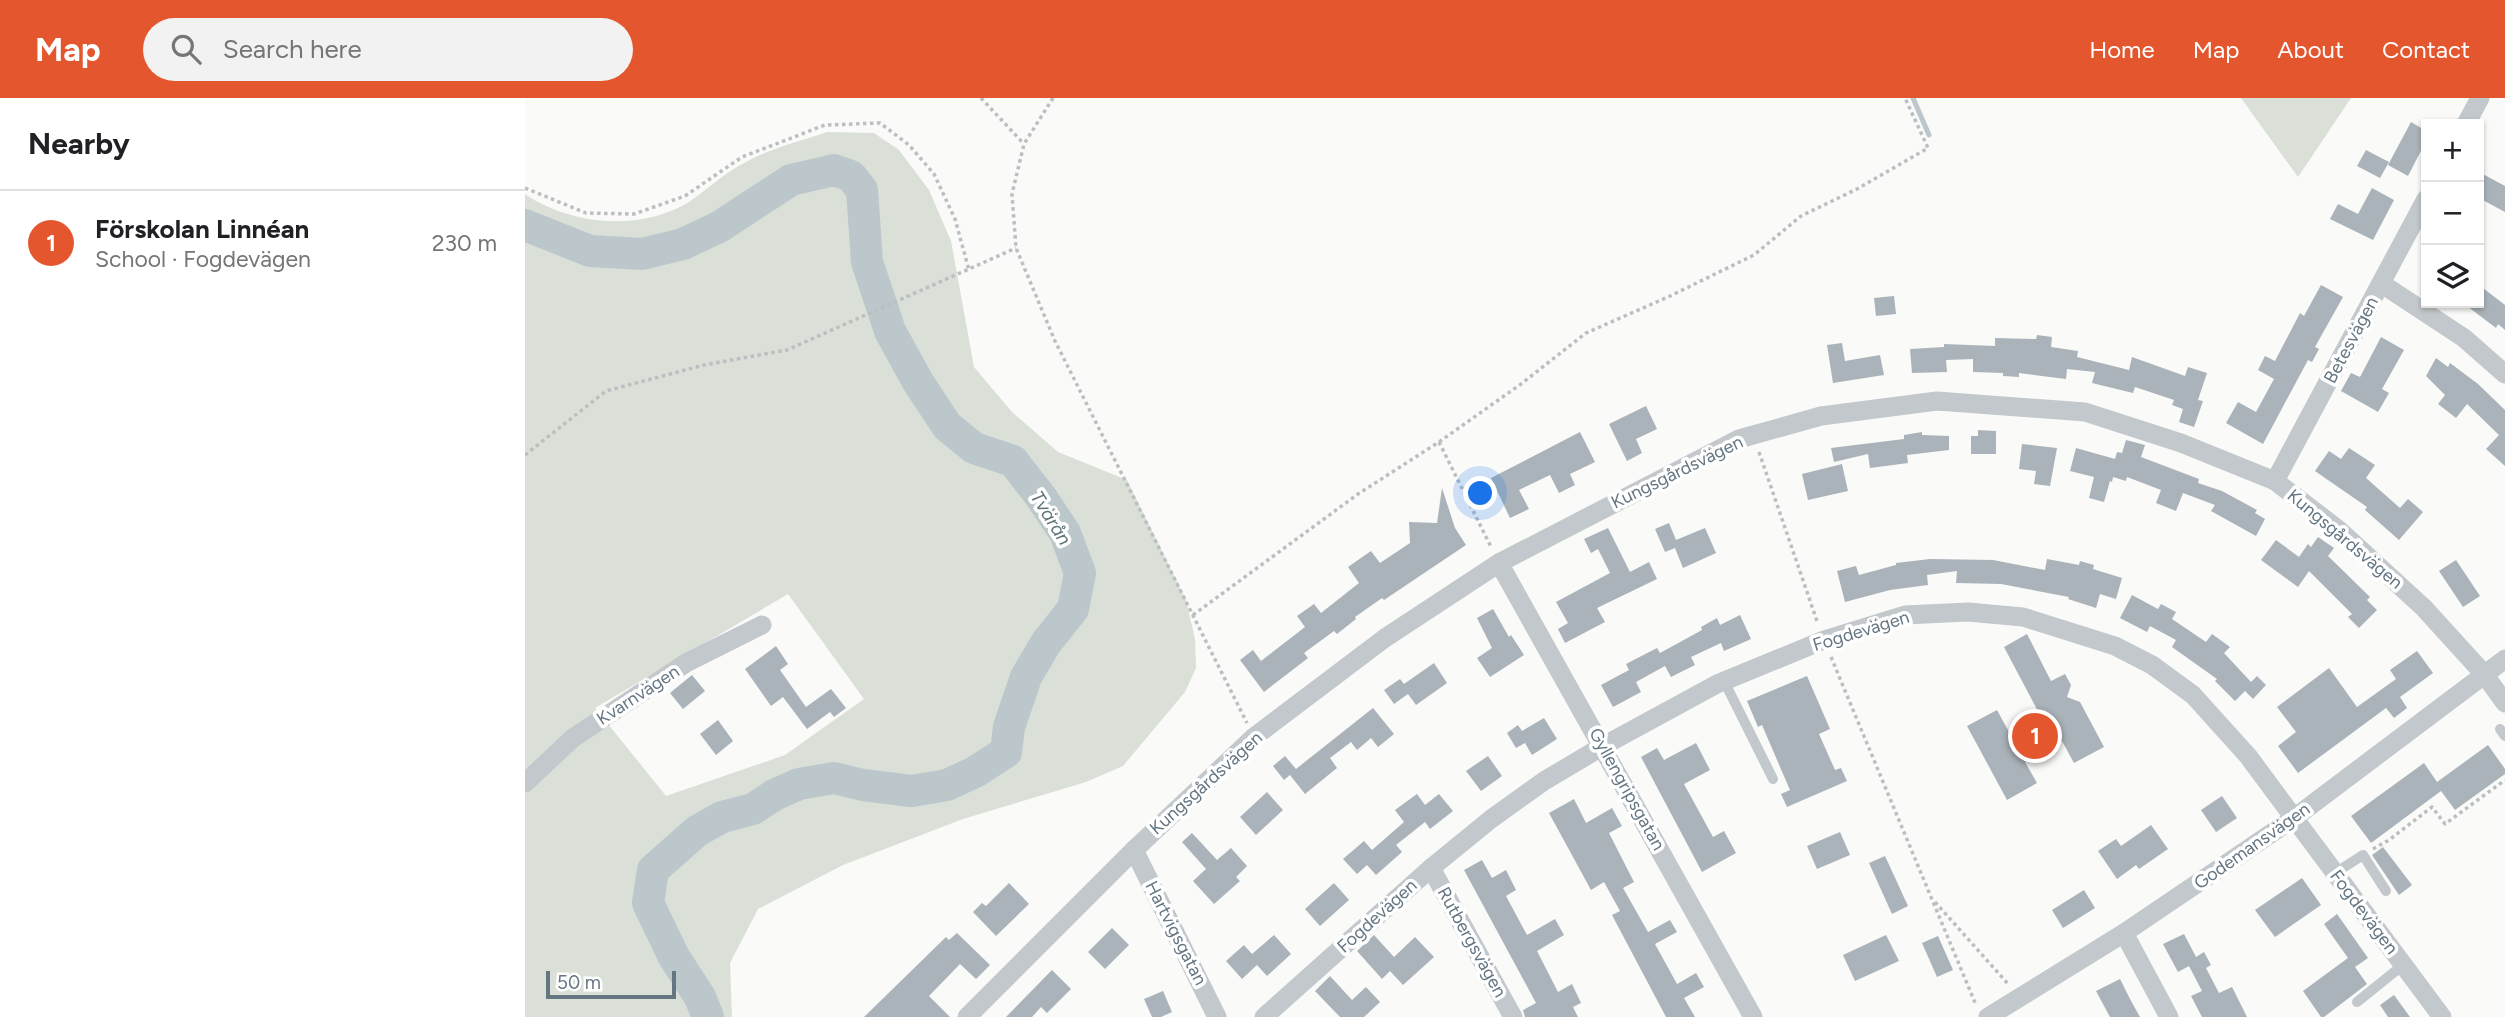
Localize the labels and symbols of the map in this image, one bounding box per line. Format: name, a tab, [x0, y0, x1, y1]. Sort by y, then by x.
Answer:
street label: Betesvägen	[2319, 293, 2383, 387]
street label: Kungsgårdsvägen	[1608, 431, 1746, 513]
your location	[1463, 476, 1497, 510]
street label: Kungsgårdsvägen	[2283, 484, 2407, 594]
water label: Tvärån	[1026, 487, 1077, 550]
street label: Fogdevägen	[1810, 606, 1912, 656]
street label: Kvarnvägen	[593, 660, 683, 730]
pin: 1	[2012, 710, 2058, 762]
street label: Gyllengripsgatan	[1584, 724, 1670, 854]
street label: Kungsgårdsvägen	[1145, 727, 1267, 839]
street label: Godemansvägen	[2190, 798, 2314, 894]
street label: Fogdevägen	[2325, 866, 2403, 958]
street label: Fogdevägen	[1333, 874, 1421, 958]
street label: Hartvigsgatan	[1140, 877, 1212, 989]
street label: Rutbergsvägen	[1433, 883, 1511, 1001]
scale bar	[546, 968, 675, 1000]

